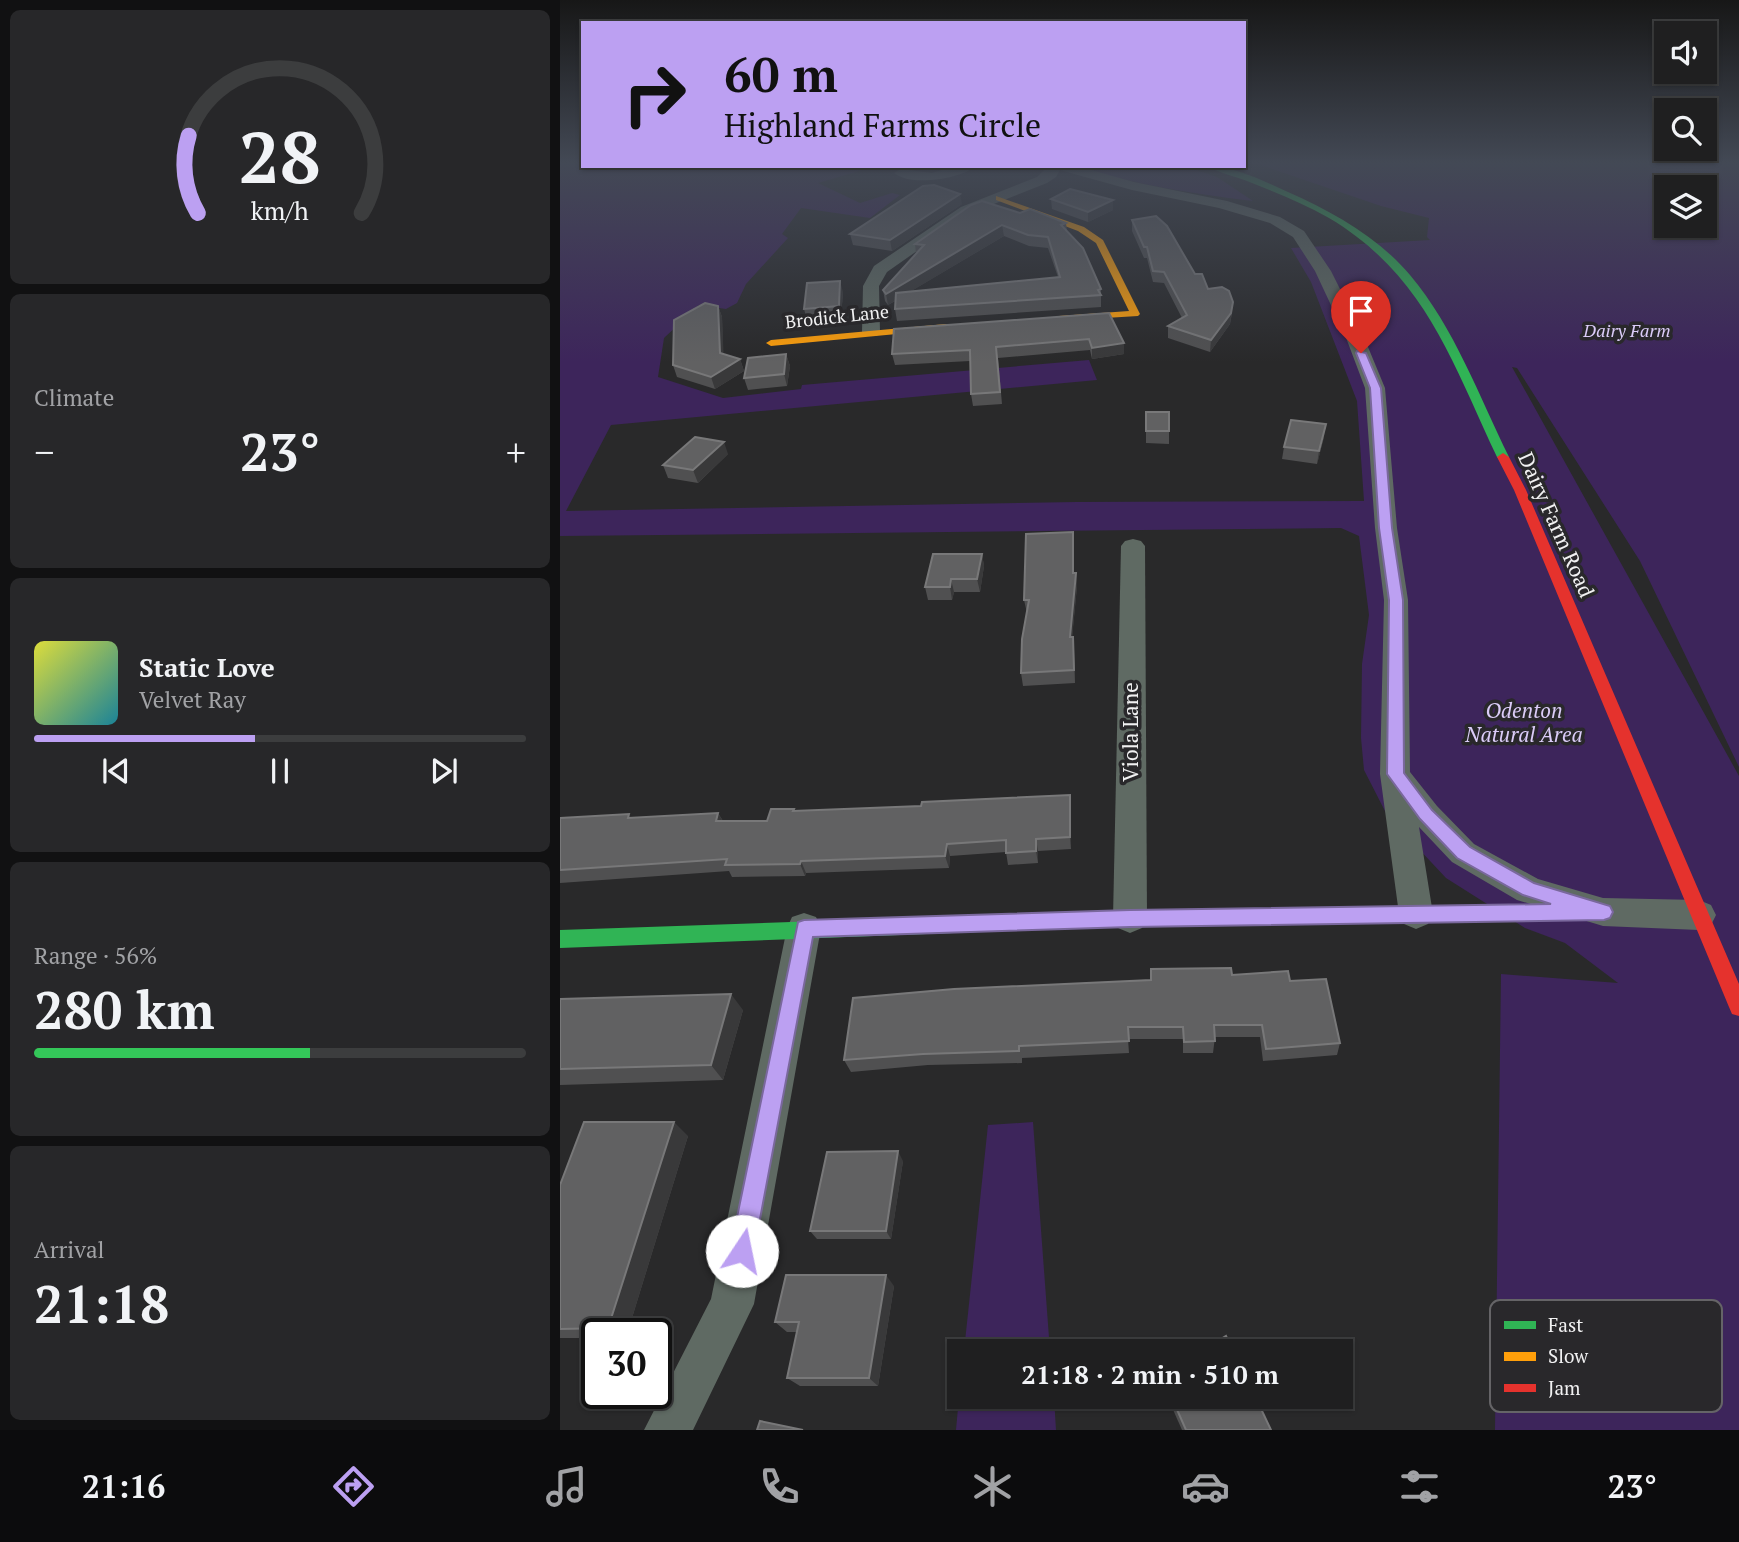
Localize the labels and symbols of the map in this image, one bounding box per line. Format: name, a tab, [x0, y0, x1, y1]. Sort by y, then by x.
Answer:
pin	[1331, 281, 1391, 353]
street label: Brodick Lane	[784, 299, 890, 333]
park label: Dairy Farm	[1582, 318, 1671, 342]
street label: Dairy Farm Road	[1512, 448, 1602, 602]
street label: Viola Lane	[1116, 682, 1144, 782]
park label: Odenton Natural Area	[1464, 696, 1583, 748]
position arrow	[705, 1214, 779, 1288]
legend	[1490, 1300, 1722, 1412]
text: Fast	[1548, 1312, 1583, 1337]
speed limit sign: 30	[581, 1318, 672, 1409]
text: Slow	[1548, 1343, 1589, 1368]
text: Jam	[1548, 1375, 1581, 1400]

